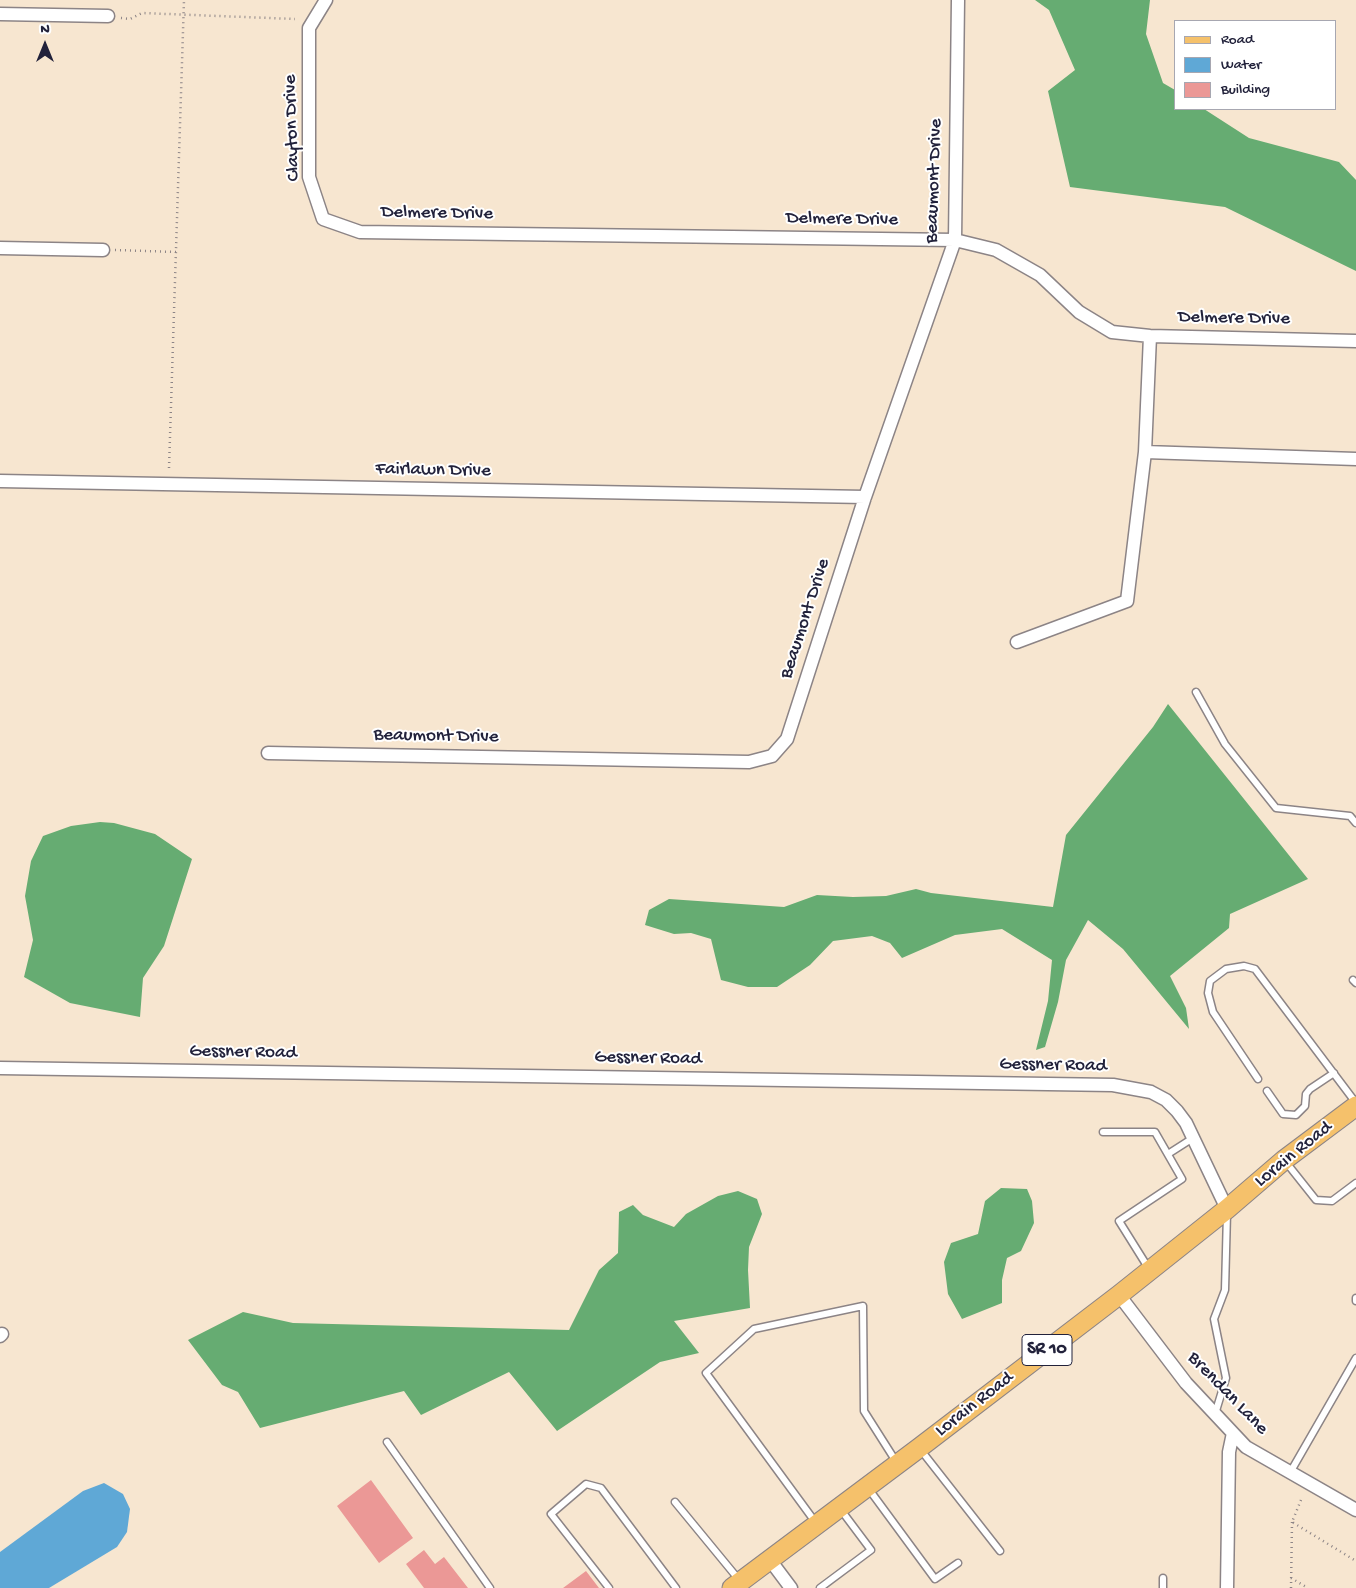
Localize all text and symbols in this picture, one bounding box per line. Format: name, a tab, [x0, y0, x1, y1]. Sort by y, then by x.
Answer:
north arrow	[20, 20, 70, 70]
legend	[1174, 20, 1336, 110]
text: N	[40, 21, 50, 38]
text: Road	[1221, 31, 1254, 49]
text: Water	[1221, 56, 1261, 74]
street label: Clayton Drive	[280, 74, 306, 182]
text: Building	[1221, 81, 1270, 99]
street label: Beaumont Drive	[921, 118, 949, 244]
street label: Delmere Drive	[381, 202, 493, 226]
street label: Delmere Drive	[786, 208, 898, 232]
street label: Delmere Drive	[1178, 307, 1290, 331]
street label: Fairlawn Drive	[375, 459, 491, 483]
street label: Beaumont Drive	[776, 556, 836, 682]
street label: Beaumont Drive	[373, 725, 499, 749]
street label: Gessner Road	[189, 1041, 297, 1065]
street label: Gessner Road	[594, 1047, 702, 1071]
street label: Gessner Road	[999, 1054, 1107, 1078]
street label: Lorain Road	[1251, 1117, 1337, 1193]
road number: SR 10	[1022, 1334, 1072, 1366]
street label: Brendan Lane	[1182, 1348, 1272, 1440]
street label: Lorain Road	[931, 1367, 1019, 1443]

